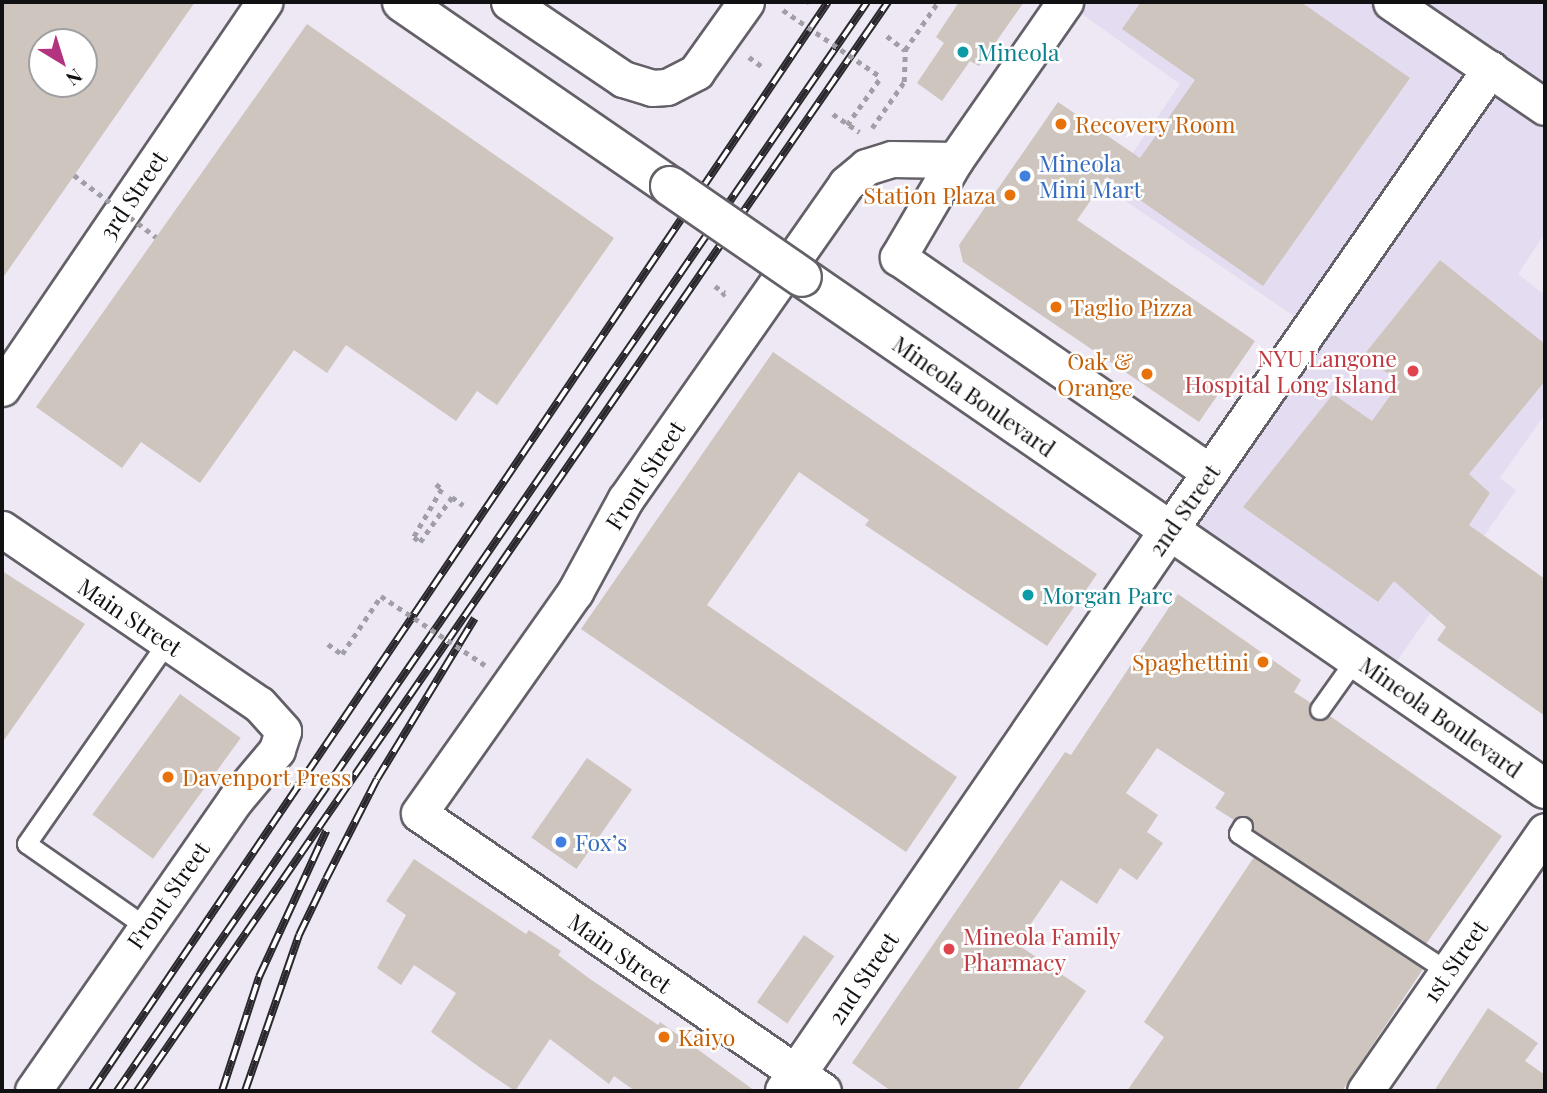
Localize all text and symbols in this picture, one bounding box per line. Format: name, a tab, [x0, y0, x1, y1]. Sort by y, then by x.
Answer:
north arrow	[28, 28, 98, 98]
place label: Mineola	[977, 38, 1060, 66]
marker: Mineola	[955, 44, 971, 60]
text: N	[61, 64, 88, 92]
place label: Recovery Room	[1075, 110, 1236, 138]
marker: Recovery Room	[1053, 116, 1069, 132]
street label: 3rd Street	[93, 145, 173, 245]
place label: Mineola Mini Mart	[1039, 149, 1142, 203]
marker: Mineola Mini Mart	[1017, 168, 1033, 184]
place label: Station Plaza	[863, 181, 996, 209]
marker: Station Plaza	[1002, 187, 1018, 203]
place label: Taglio Pizza	[1070, 293, 1193, 321]
marker: Taglio Pizza	[1048, 299, 1064, 315]
street label: Mineola Boulevard	[887, 330, 1061, 462]
place label: NYU Langone Hospital Long Island	[1185, 344, 1397, 398]
place label: Oak & Orange	[1057, 347, 1133, 401]
marker: NYU Langone Hospital Long Island	[1403, 361, 1423, 381]
marker: Oak & Orange	[1139, 366, 1155, 382]
street label: Front Street	[599, 415, 691, 535]
street label: 2nd Street	[1142, 459, 1226, 561]
street label: Main Street	[73, 572, 187, 662]
place label: Morgan Parc	[1042, 581, 1173, 609]
marker: Morgan Parc	[1020, 587, 1036, 603]
place label: Spaghettini	[1132, 648, 1249, 676]
street label: Mineola Boulevard	[1354, 651, 1528, 783]
marker: Spaghettini	[1255, 654, 1271, 670]
place label: Davenport Press	[182, 763, 352, 791]
marker: Davenport Press	[160, 769, 176, 785]
place label: Fox’s	[575, 828, 627, 856]
marker: Fox’s	[553, 834, 569, 850]
street label: Front Street	[121, 836, 215, 954]
street label: Main Street	[563, 907, 677, 999]
street label: 1st Street	[1417, 914, 1493, 1008]
place label: Mineola Family Pharmacy	[963, 922, 1121, 976]
street label: 2nd Street	[822, 927, 904, 1029]
marker: Mineola Family Pharmacy	[941, 941, 957, 957]
place label: Kaiyo	[678, 1023, 735, 1051]
marker: Kaiyo	[656, 1029, 672, 1045]

